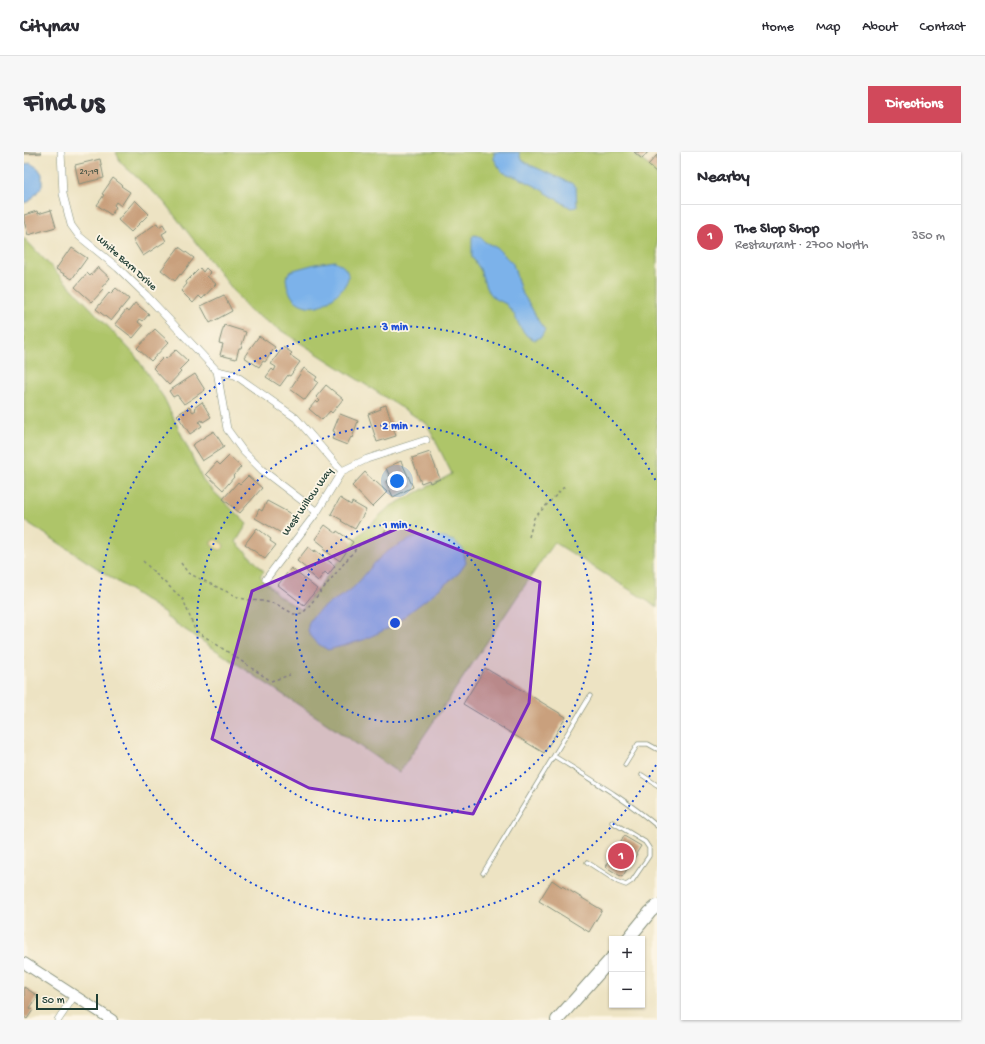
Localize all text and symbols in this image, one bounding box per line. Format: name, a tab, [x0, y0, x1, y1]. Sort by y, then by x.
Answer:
text: Citynav	[20, 16, 79, 39]
text: Home	[762, 19, 794, 36]
text: Map	[816, 19, 840, 36]
text: About	[862, 19, 898, 36]
text: Contact	[920, 19, 965, 36]
button: Directions	[868, 86, 961, 123]
text: Find us	[24, 88, 104, 121]
house number: 21;19	[79, 167, 99, 178]
text: Nearby	[697, 168, 750, 188]
text: The Slop Shop	[735, 220, 819, 238]
text: 1	[707, 229, 713, 244]
text: 350 m	[912, 229, 945, 244]
street label: White Barn Drive	[93, 232, 159, 294]
text: Restaurant · 2700 North	[735, 238, 869, 253]
text: 3 min	[381, 321, 408, 335]
text: 2 min	[382, 420, 408, 434]
street label: West Willow Way	[280, 465, 336, 538]
your location	[387, 471, 407, 491]
text: 1 min	[382, 519, 408, 533]
centre of rings	[388, 616, 402, 630]
pin: 1	[608, 841, 634, 871]
map controls	[609, 936, 645, 1008]
button: +	[609, 936, 645, 972]
button: −	[609, 972, 645, 1008]
scale bar	[36, 992, 98, 1011]
text: 50 m	[42, 995, 64, 1007]

